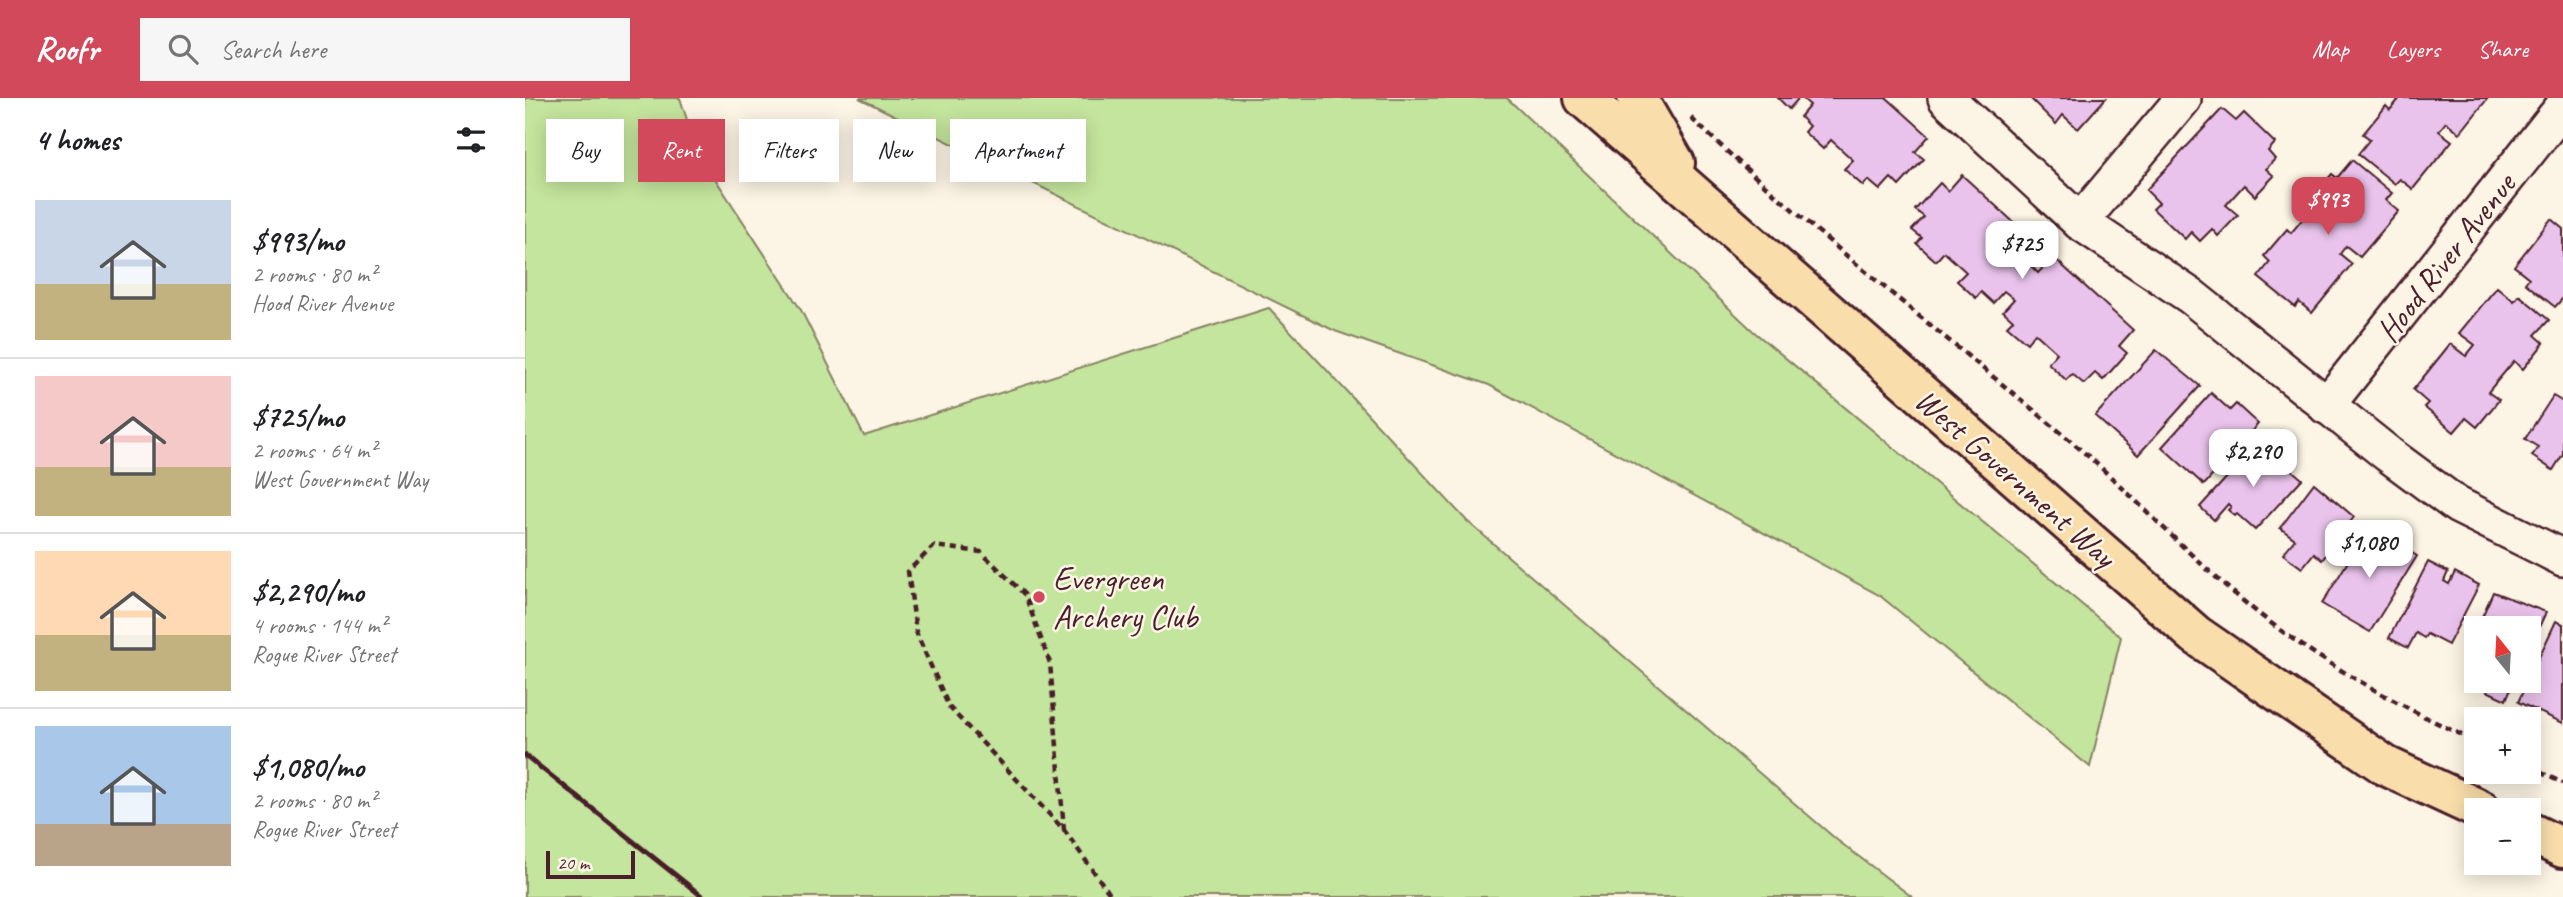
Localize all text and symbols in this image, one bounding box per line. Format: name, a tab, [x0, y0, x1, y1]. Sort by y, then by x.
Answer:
search box	[140, 18, 630, 81]
text: Roofr	[35, 28, 98, 70]
icon: search	[164, 30, 202, 68]
text: Search here	[220, 33, 326, 66]
text: Map	[2312, 34, 2349, 64]
text: Layers	[2387, 34, 2440, 64]
text: Share	[2478, 34, 2528, 64]
chip: Buy	[546, 119, 624, 182]
chip: Rent	[638, 119, 725, 182]
chip: Filters	[739, 119, 839, 182]
chip: New	[853, 119, 936, 182]
chip: Apartment	[950, 119, 1086, 182]
text: 4 homes	[35, 121, 120, 159]
icon: filters	[452, 121, 490, 159]
street label: Hood River Avenue	[2367, 163, 2526, 350]
pin: $993	[2287, 178, 2369, 237]
text: $993	[2308, 185, 2348, 214]
text: $993/mo	[252, 222, 344, 260]
pin: $725	[1981, 222, 2063, 281]
icon: home	[91, 228, 175, 312]
text: $725	[2002, 229, 2042, 258]
text: 2 rooms · 80 m²	[252, 260, 376, 289]
text: Hood River Avenue	[252, 289, 393, 318]
street label: West Government Way	[1906, 379, 2127, 578]
text: $725/mo	[252, 398, 344, 436]
icon: home	[91, 404, 175, 488]
pin: $2,290	[2196, 430, 2310, 489]
text: 2 rooms · 64 m²	[252, 436, 376, 465]
text: $2,290	[2225, 437, 2281, 466]
text: West Government Way	[252, 465, 428, 494]
pin: $1,080	[2312, 520, 2426, 580]
text: $1,080	[2341, 528, 2397, 557]
place label: Evergreen Archery Club	[1053, 558, 1199, 638]
text: $2,290/mo	[252, 573, 364, 611]
icon: home	[91, 579, 175, 663]
marker: Evergreen Archery Club	[1031, 589, 1047, 605]
text: 4 rooms · 144 m²	[252, 611, 387, 640]
north arrow	[2464, 616, 2541, 693]
map controls	[2464, 616, 2541, 875]
text: Rogue River Street	[252, 640, 396, 669]
button: +	[2464, 707, 2541, 784]
text: $1,080/mo	[252, 748, 364, 786]
icon: home	[91, 754, 175, 838]
text: 2 rooms · 80 m²	[252, 786, 376, 815]
button: −	[2464, 798, 2541, 875]
text: Rogue River Street	[252, 815, 396, 844]
scale bar	[546, 848, 635, 880]
text: 20 m	[557, 851, 589, 875]

